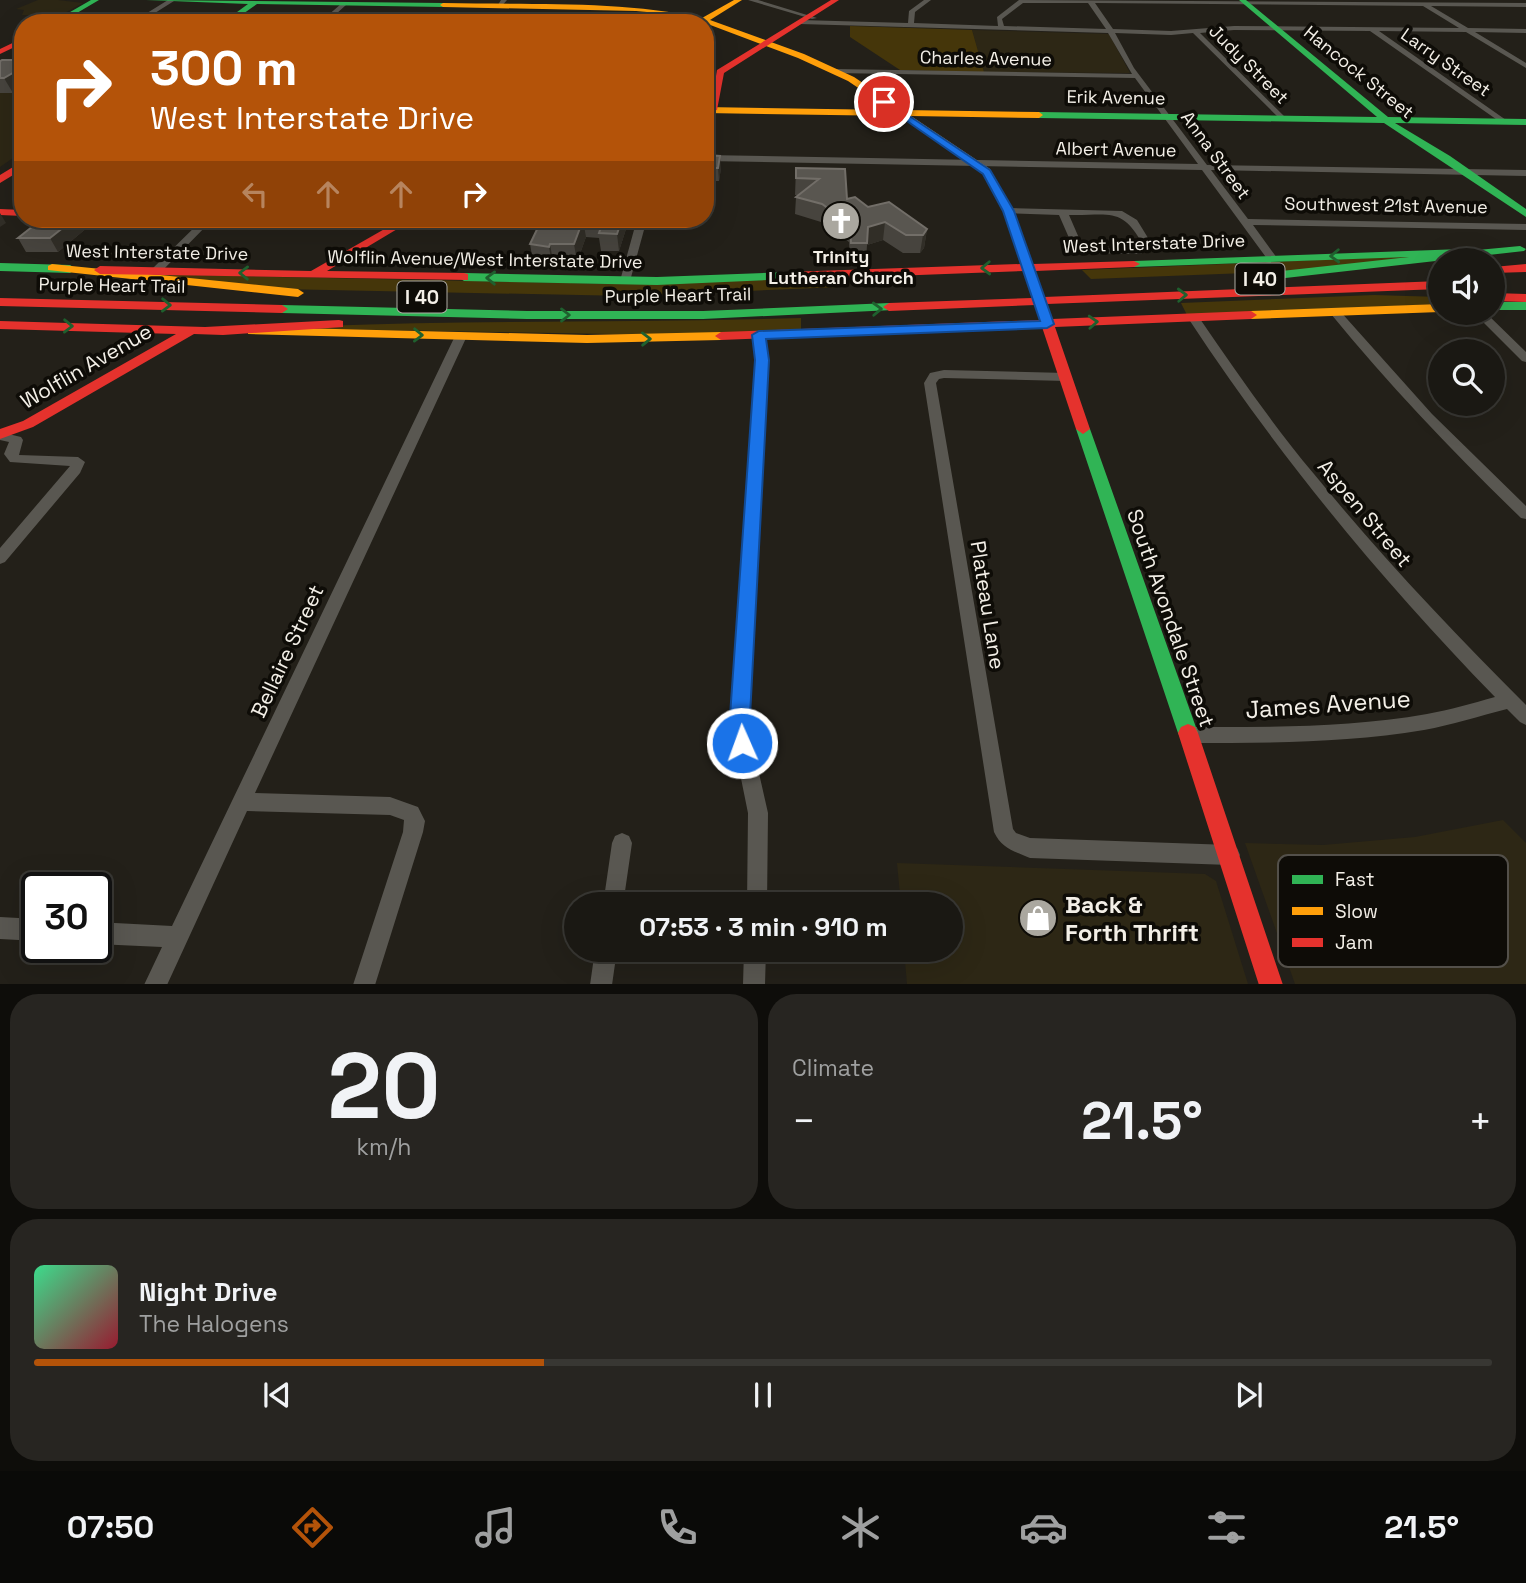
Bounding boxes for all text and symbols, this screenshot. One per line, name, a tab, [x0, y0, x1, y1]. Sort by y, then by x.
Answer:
street label: Judy Street	[1204, 19, 1294, 109]
street label: Hancock Street	[1299, 21, 1419, 123]
street label: Larry Street	[1397, 23, 1495, 101]
text: 300 m	[150, 37, 298, 99]
icon: right	[35, 42, 126, 133]
street label: Charles Avenue	[920, 45, 1052, 71]
pin	[854, 72, 914, 132]
icon: arrive	[865, 83, 903, 121]
street label: Erik Avenue	[1066, 85, 1166, 109]
text: West Interstate Drive	[150, 98, 474, 138]
street label: Anna Street	[1176, 106, 1256, 204]
street label: Albert Avenue	[1055, 136, 1177, 162]
icon: left	[236, 175, 274, 213]
icon: ahead	[309, 175, 347, 213]
icon: ahead	[382, 175, 420, 213]
icon: right	[455, 175, 493, 213]
street label: Southwest 21st Avenue	[1284, 192, 1488, 218]
church icon: Trinity Lutheran Church	[820, 200, 862, 242]
street label: West Interstate Drive	[1062, 228, 1246, 258]
street label: West Interstate Drive	[66, 239, 248, 265]
street label: Wolflin Avenue/West Interstate Drive	[327, 245, 643, 273]
place label: Trinity Lutheran Church	[768, 245, 914, 289]
one-way arrow	[1330, 248, 1341, 263]
map controls	[1428, 248, 1505, 416]
button: sound	[1428, 248, 1505, 325]
one-way arrow	[980, 261, 991, 276]
road number: I 40	[1236, 264, 1284, 294]
one-way arrow	[239, 265, 249, 281]
one-way arrow	[485, 271, 496, 286]
street label: Purple Heart Trail	[38, 272, 186, 298]
road number: I 40	[398, 282, 446, 312]
street label: Purple Heart Trail	[604, 282, 752, 308]
one-way arrow	[1176, 288, 1187, 303]
one-way arrow	[161, 298, 172, 313]
one-way arrow	[871, 302, 882, 317]
one-way arrow	[560, 307, 571, 323]
one-way arrow	[1088, 315, 1099, 330]
street label: Wolflin Avenue	[15, 317, 157, 415]
one-way arrow	[63, 319, 74, 334]
one-way arrow	[413, 328, 424, 343]
one-way arrow	[641, 331, 651, 347]
button: search	[1428, 339, 1505, 416]
street label: Aspen Street	[1312, 453, 1418, 573]
street label: South Avondale Street	[1121, 505, 1221, 731]
street label: Plateau Lane	[965, 539, 1011, 671]
street label: Bellaire Street	[244, 580, 330, 722]
street label: James Avenue	[1244, 683, 1412, 725]
position arrow	[705, 706, 779, 780]
legend	[1278, 855, 1508, 967]
text: Fast	[1335, 867, 1375, 892]
speed limit sign: 30	[21, 872, 112, 963]
place label: Back & Forth Thrift	[1065, 889, 1199, 948]
shop icon: Back & Forth Thrift	[1017, 897, 1059, 939]
text: Slow	[1335, 899, 1378, 924]
text: 07:53 · 3 min · 910 m	[639, 910, 888, 944]
text: Jam	[1335, 930, 1373, 955]
text: 20	[327, 1028, 441, 1145]
text: Climate	[792, 1053, 874, 1083]
text: 21.5°	[1081, 1088, 1203, 1154]
text: −	[792, 1097, 816, 1145]
text: +	[1468, 1097, 1492, 1145]
text: km/h	[357, 1132, 411, 1162]
text: Night Drive	[139, 1275, 277, 1309]
text: The Halogens	[139, 1309, 289, 1339]
icon: previous	[258, 1376, 296, 1414]
icon: pause	[744, 1376, 782, 1414]
icon: next	[1230, 1376, 1268, 1414]
icon: directions	[288, 1503, 337, 1552]
icon: music	[471, 1503, 520, 1552]
icon: phone	[653, 1503, 702, 1552]
icon: climate	[836, 1503, 885, 1552]
icon: car	[1019, 1503, 1068, 1552]
icon: filters	[1202, 1503, 1251, 1552]
text: 07:50	[67, 1507, 154, 1547]
text: 21.5°	[1384, 1507, 1459, 1547]

